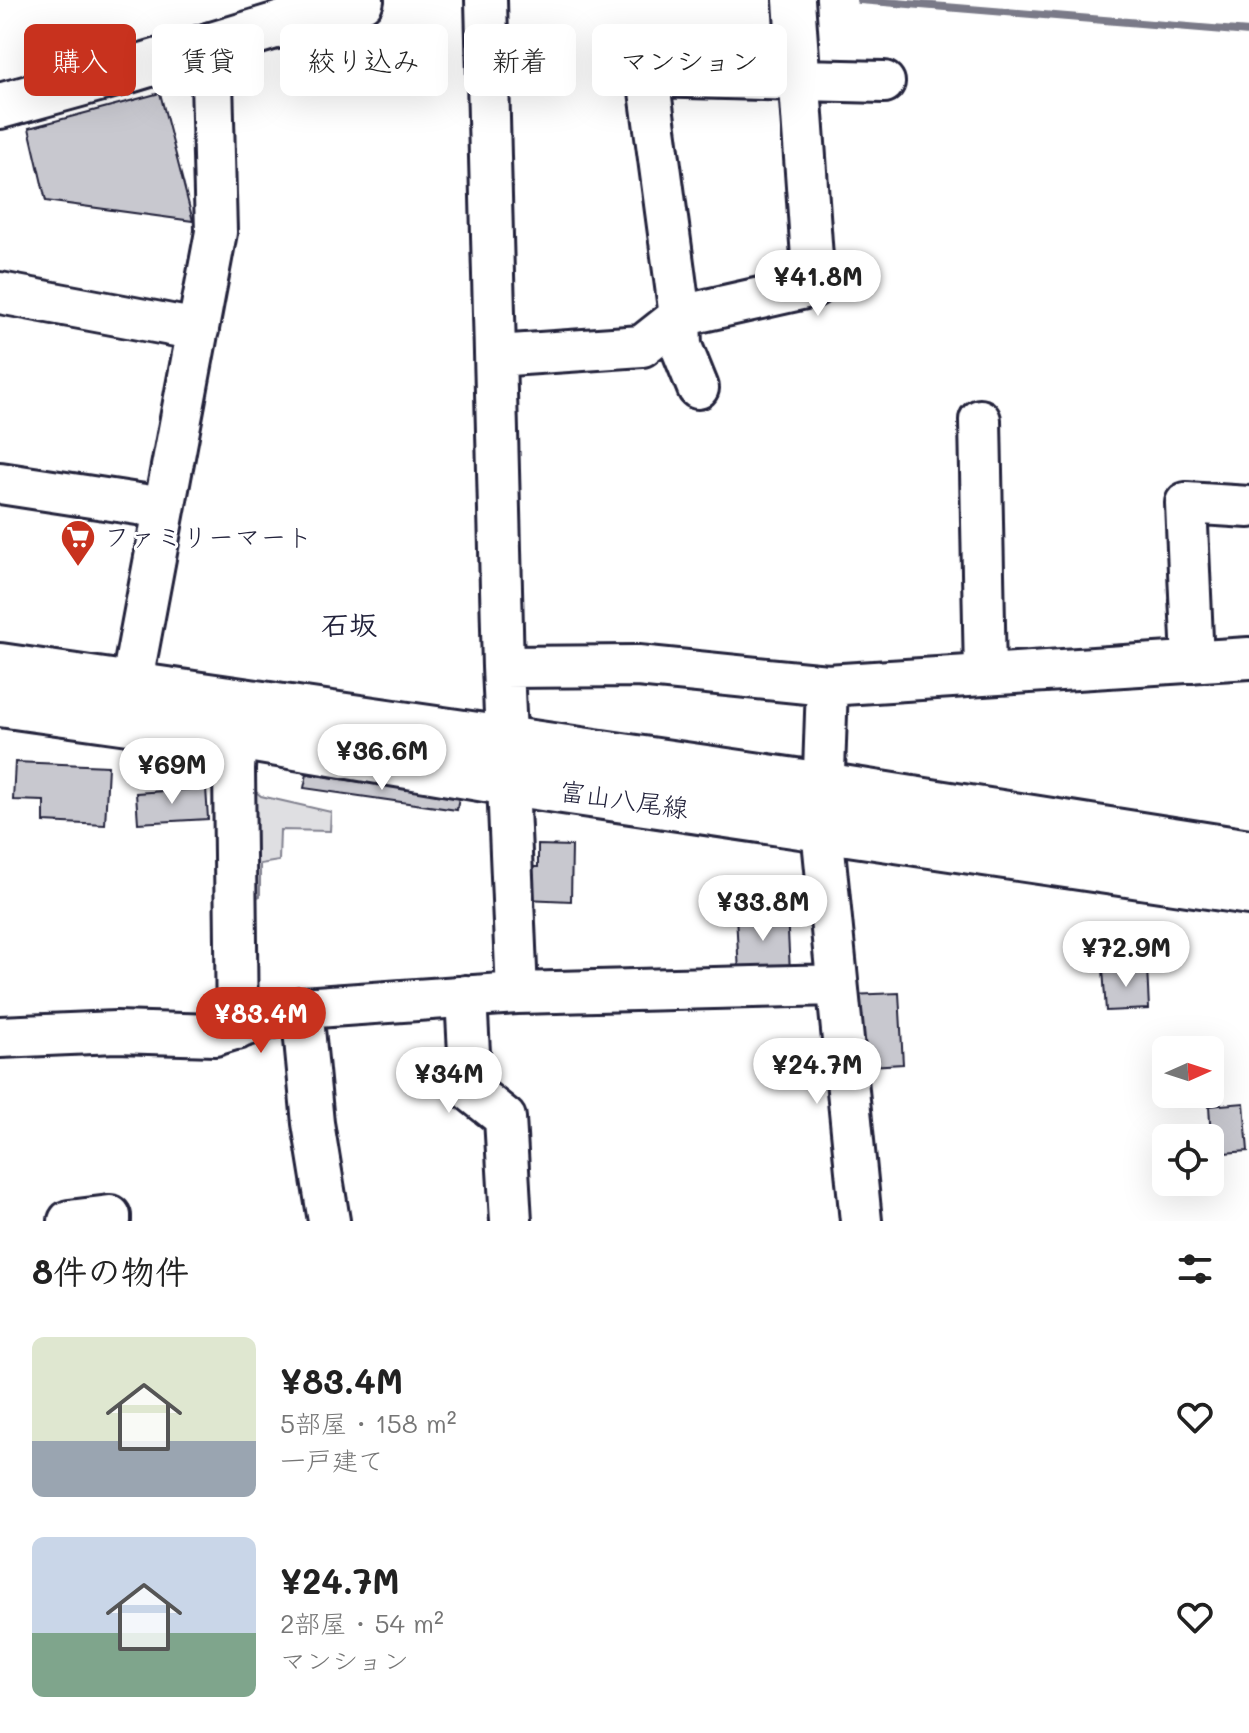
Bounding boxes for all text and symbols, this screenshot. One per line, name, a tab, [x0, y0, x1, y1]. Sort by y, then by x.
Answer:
chip: 購入	[24, 24, 136, 96]
chip: 賃貸	[152, 24, 264, 96]
chip: 絞り込み	[280, 24, 448, 96]
chip: 新着	[464, 24, 576, 96]
chip: マンション	[592, 24, 787, 96]
pin: ¥41.8M	[753, 250, 883, 318]
text: ¥41.8M	[773, 259, 863, 293]
supermarket icon: ファミリーマート	[59, 518, 97, 568]
place label: ファミリーマート	[104, 519, 313, 553]
district label: 石坂	[321, 606, 377, 642]
pin: ¥36.6M	[317, 724, 447, 792]
text: ¥36.6M	[335, 733, 429, 767]
pin: ¥69M	[125, 738, 219, 806]
text: ¥69M	[137, 747, 207, 781]
street label: 富山八尾線	[557, 773, 691, 825]
pin: ¥33.8M	[698, 875, 828, 943]
text: ¥33.8M	[716, 884, 810, 918]
pin: ¥72.9M	[1061, 921, 1191, 989]
text: ¥72.9M	[1081, 930, 1171, 964]
pin: ¥83.4M	[196, 987, 326, 1055]
text: ¥83.4M	[214, 996, 308, 1030]
north arrow	[1152, 1036, 1224, 1108]
map controls	[1152, 1036, 1224, 1196]
pin: ¥24.7M	[752, 1038, 882, 1106]
pin: ¥34M	[402, 1047, 496, 1115]
text: ¥24.7M	[771, 1047, 863, 1081]
text: ¥34M	[414, 1056, 484, 1090]
button: locate	[1152, 1124, 1224, 1196]
icon: filters	[1173, 1247, 1217, 1291]
text: 8件の物件	[32, 1248, 189, 1293]
text: ¥83.4M	[280, 1358, 403, 1403]
icon: home	[96, 1369, 192, 1465]
icon: heart	[1173, 1395, 1217, 1439]
text: 5部屋 · 158 m²	[280, 1406, 457, 1440]
text: 一戸建て	[280, 1443, 384, 1477]
text: ¥24.7M	[280, 1558, 400, 1603]
icon: home	[96, 1569, 192, 1665]
icon: heart	[1173, 1595, 1217, 1639]
text: 2部屋 · 54 m²	[280, 1606, 444, 1640]
text: マンション	[280, 1643, 409, 1677]

